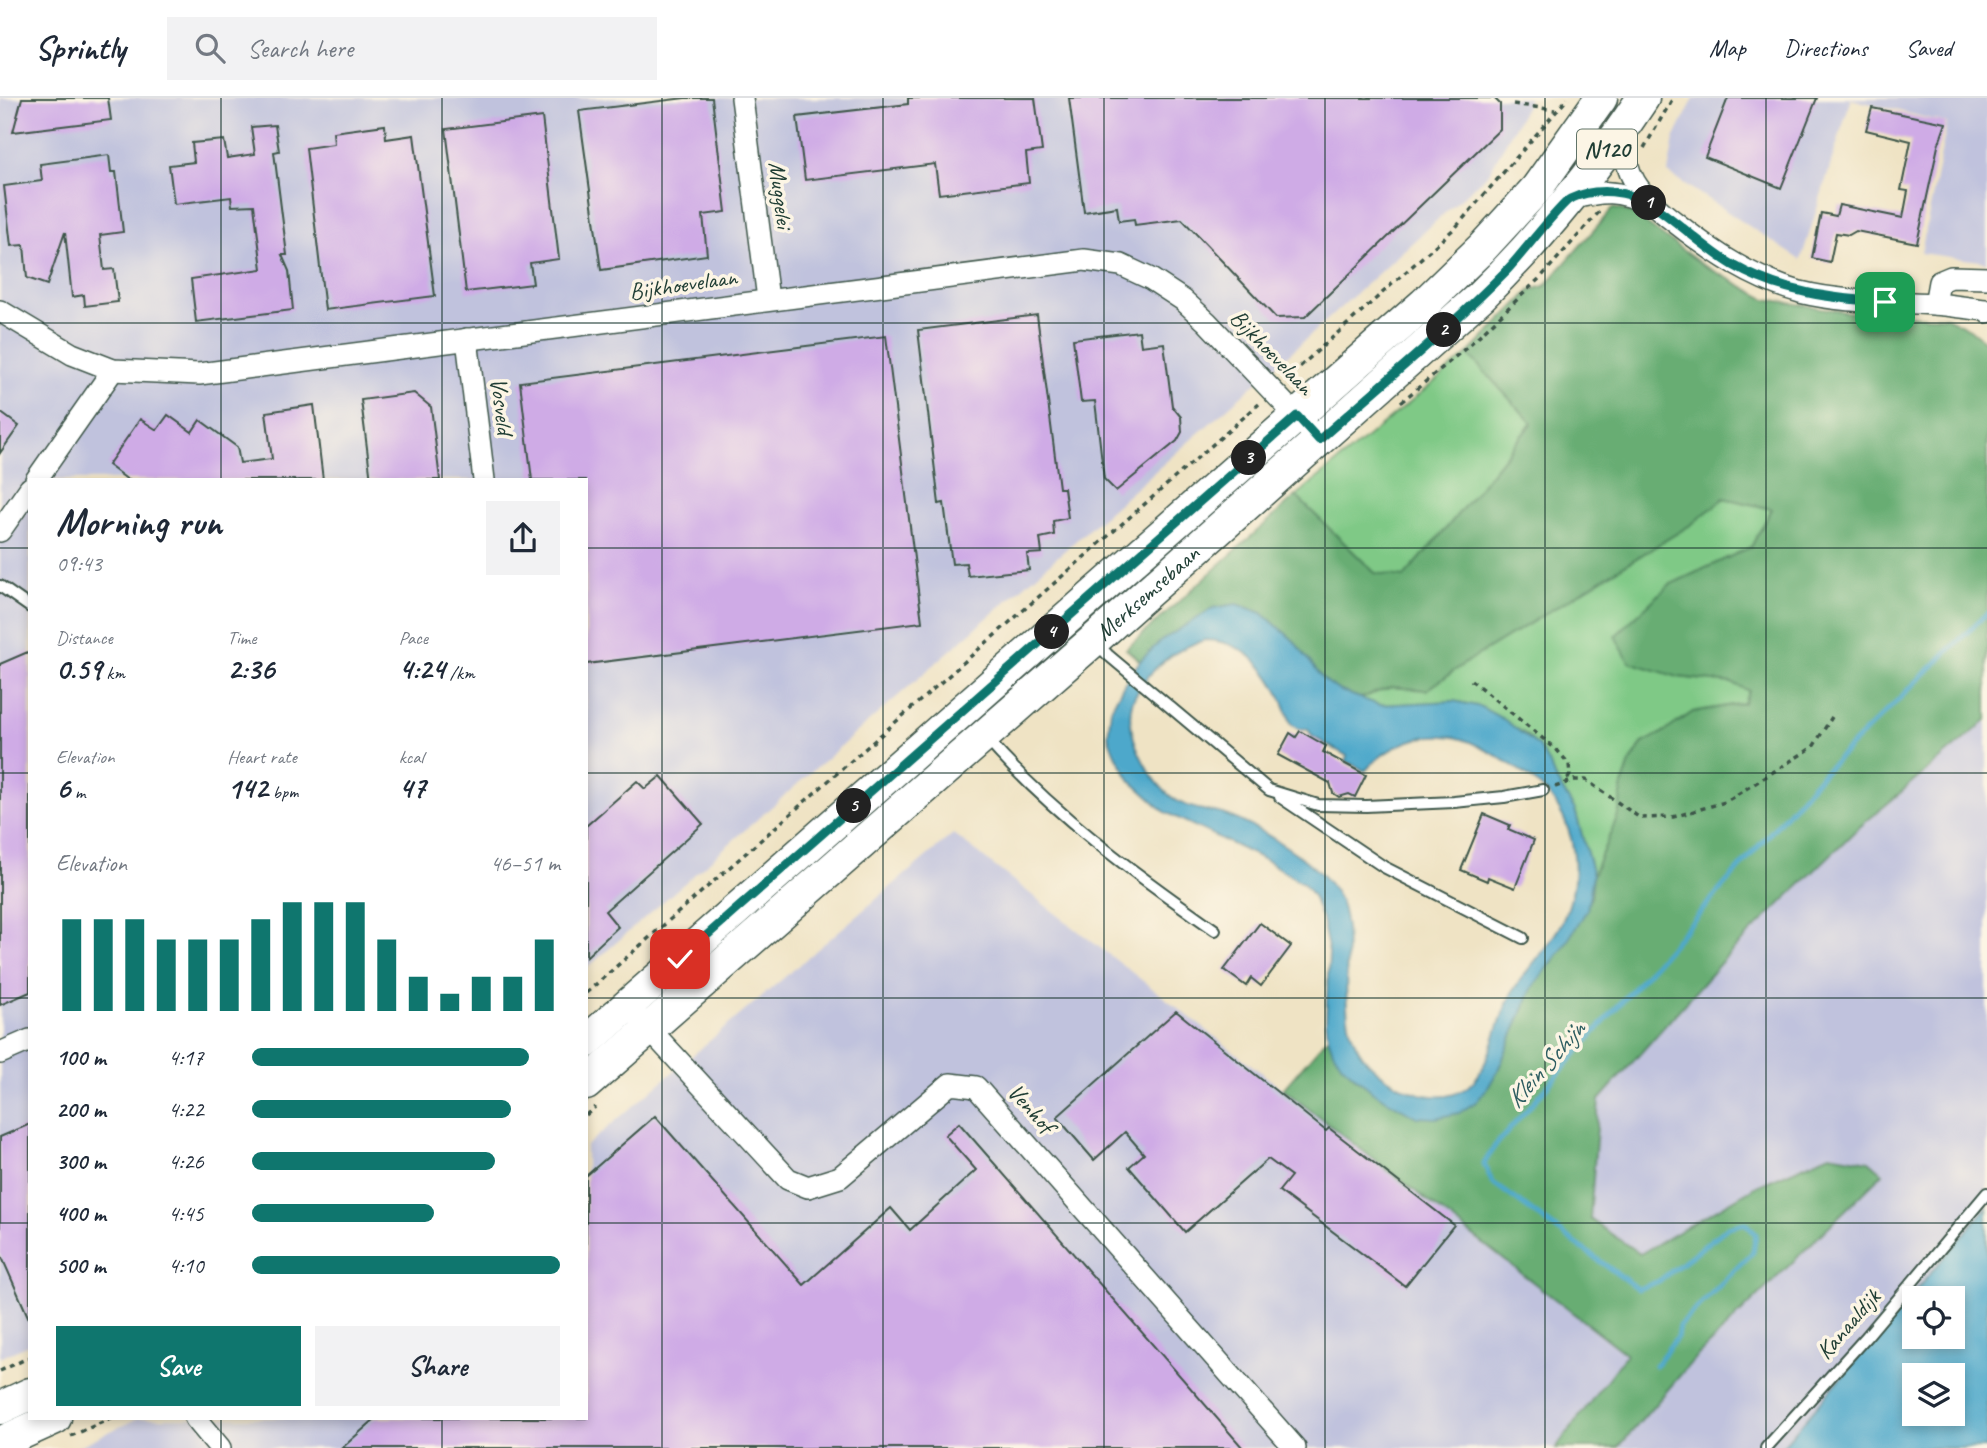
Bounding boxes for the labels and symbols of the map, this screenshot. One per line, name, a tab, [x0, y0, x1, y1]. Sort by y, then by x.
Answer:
road number: N120	[1577, 130, 1637, 168]
street label: Muggelei	[762, 160, 800, 233]
pin: 1	[1632, 186, 1666, 220]
street label: Bijkhoevelaan	[627, 261, 740, 306]
pin	[1855, 272, 1915, 332]
street label: Bijkhoevelaan	[1224, 303, 1321, 402]
pin: 2	[1426, 313, 1462, 348]
street label: Vosveld	[484, 376, 521, 440]
pin: 3	[1232, 440, 1266, 476]
street label: Merksemsebaan	[1089, 538, 1206, 647]
pin: 4	[1034, 614, 1070, 650]
pin: 5	[836, 788, 872, 824]
pin	[650, 929, 710, 989]
water label: Klein Schijn	[1498, 1012, 1594, 1115]
street label: Venhof	[1001, 1077, 1065, 1143]
street label: Kanaaldijk	[1809, 1281, 1888, 1365]

